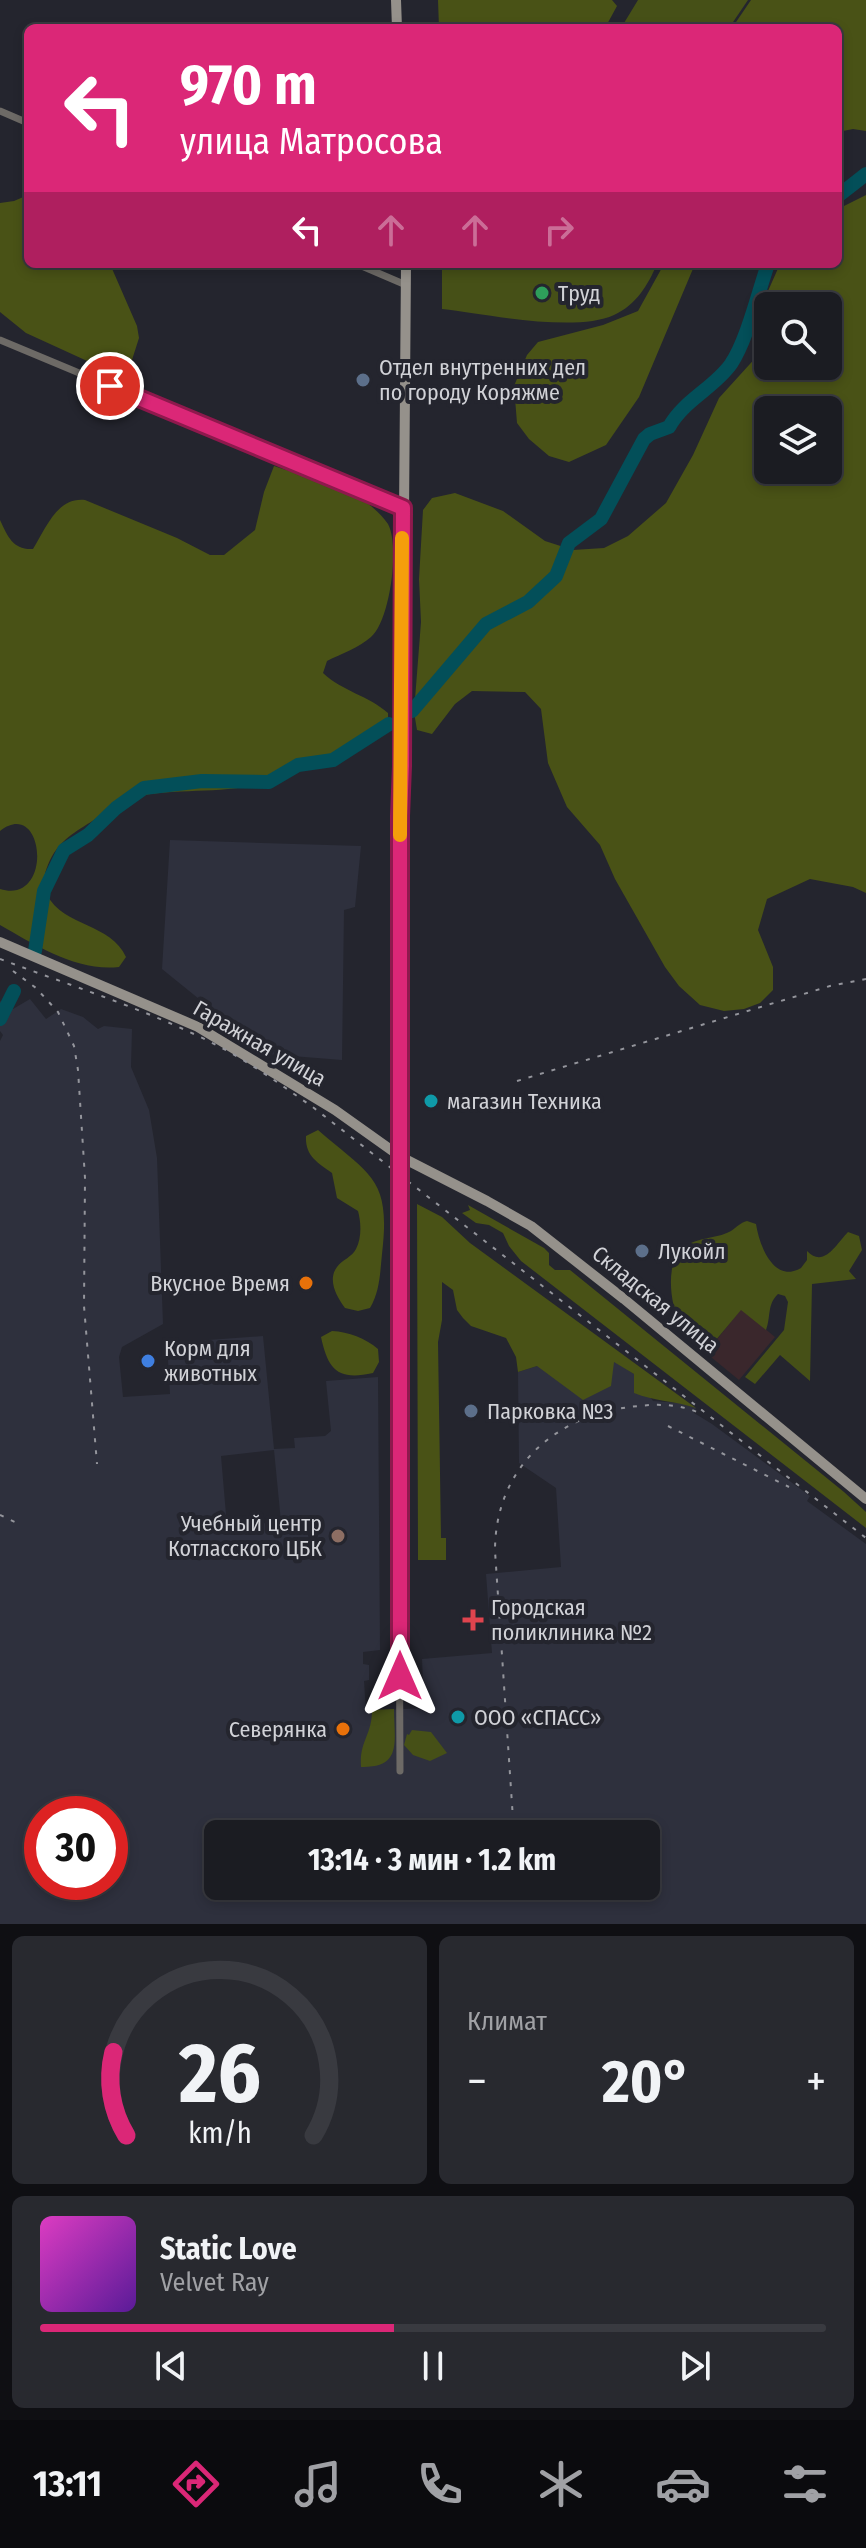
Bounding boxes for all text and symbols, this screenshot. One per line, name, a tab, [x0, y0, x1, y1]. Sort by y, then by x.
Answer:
text: 970 m	[180, 52, 317, 119]
icon: left	[48, 56, 152, 160]
text: улица Матросова	[180, 120, 443, 164]
icon: left	[285, 208, 329, 252]
icon: ahead	[369, 208, 413, 252]
icon: ahead	[453, 208, 497, 252]
icon: right	[537, 208, 581, 252]
place label: Труд	[558, 280, 600, 307]
marker: Труд	[533, 284, 551, 302]
map controls	[754, 292, 842, 484]
button: search	[754, 292, 842, 380]
pin	[76, 352, 144, 420]
place label: Отдел внутренних дел по городу Коряжме	[379, 354, 586, 406]
icon: arrive	[88, 364, 132, 408]
marker: Отдел внутренних дел по городу Коряжме	[354, 371, 372, 389]
button: layers	[754, 396, 842, 484]
street label: Гаражная улица	[189, 995, 331, 1092]
place label: магазин Техника	[447, 1088, 602, 1115]
marker: магазин Техника	[422, 1092, 440, 1110]
place label: Лукойл	[658, 1238, 726, 1265]
street label: Складская улица	[587, 1240, 725, 1359]
marker: Лукойл	[633, 1242, 651, 1260]
place label: Вкусное Время	[150, 1270, 290, 1297]
marker: Вкусное Время	[297, 1274, 315, 1292]
place label: Корм для животных	[164, 1335, 257, 1387]
marker: Корм для животных	[139, 1352, 157, 1370]
place label: Парковка №3	[487, 1398, 614, 1425]
marker: Парковка №3	[462, 1402, 480, 1420]
place label: Учебный центр Котласского ЦБК	[168, 1510, 322, 1562]
marker: Учебный центр Котласского ЦБК	[329, 1527, 347, 1545]
place label: Городская поликлиника №2	[491, 1594, 652, 1646]
marker: Городская поликлиника №2	[462, 1609, 484, 1631]
position arrow	[358, 1634, 442, 1718]
place label: ООО «СПАСС»	[474, 1704, 602, 1731]
marker: ООО «СПАСС»	[449, 1708, 467, 1726]
place label: Северянка	[229, 1716, 327, 1743]
marker: Северянка	[334, 1720, 352, 1738]
speed limit sign: 30	[24, 1796, 128, 1900]
text: 13:14 · 3 мин · 1.2 km	[308, 1842, 556, 1878]
text: Климат	[467, 2006, 547, 2037]
text: 26	[177, 2024, 261, 2124]
text: 20°	[602, 2046, 691, 2118]
text: −	[467, 2055, 487, 2108]
text: +	[806, 2055, 826, 2108]
text: km/h	[188, 2116, 251, 2151]
text: Static Love	[160, 2231, 297, 2267]
text: Velvet Ray	[160, 2267, 269, 2298]
icon: previous	[149, 2344, 193, 2388]
icon: pause	[411, 2344, 455, 2388]
icon: next	[673, 2344, 717, 2388]
icon: directions	[168, 2456, 224, 2512]
icon: music	[290, 2456, 346, 2512]
icon: phone	[412, 2456, 468, 2512]
icon: climate	[533, 2456, 589, 2512]
icon: car	[655, 2456, 711, 2512]
icon: filters	[777, 2456, 833, 2512]
text: 13:11	[33, 2462, 102, 2506]

